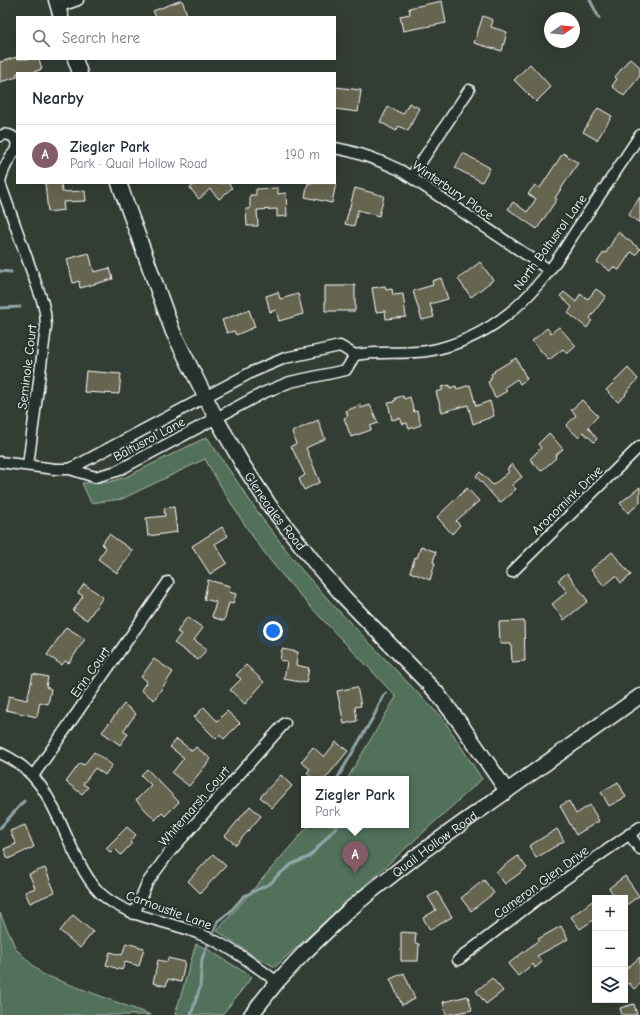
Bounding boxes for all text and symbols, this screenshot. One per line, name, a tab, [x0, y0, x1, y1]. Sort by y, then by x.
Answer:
north arrow	[544, 12, 580, 48]
search box	[16, 16, 336, 60]
icon: search	[30, 27, 52, 49]
text: Search here	[62, 29, 140, 47]
text: Nearby	[32, 89, 83, 108]
text: Ziegler Park	[70, 138, 149, 156]
text: A	[41, 147, 49, 162]
text: 190 m	[285, 147, 320, 162]
text: Park · Quail Hollow Road	[70, 156, 208, 171]
street label: Winterbury Place	[409, 157, 497, 223]
street label: North Baltusrol Lane	[510, 191, 590, 293]
street label: Seminole Court	[14, 322, 40, 410]
street label: Baltusrol Lane	[111, 414, 188, 464]
street label: Aronomink Drive	[528, 462, 606, 538]
street label: Gleneagles Road	[242, 469, 309, 553]
your location	[263, 621, 283, 641]
street label: Erin Court	[67, 643, 113, 700]
street label: Whitemarsh Court	[155, 762, 234, 849]
popup	[301, 776, 409, 828]
text: Ziegler Park	[315, 786, 395, 804]
text: Park	[315, 804, 340, 819]
street label: Quail Hollow Road	[389, 807, 480, 880]
pin: A	[342, 841, 368, 874]
street label: Cameron Glen Drive	[491, 842, 592, 921]
street label: Carnoustie Lane	[124, 888, 214, 933]
map controls	[592, 895, 628, 1003]
button: +	[592, 895, 628, 931]
button: −	[592, 931, 628, 967]
button: layers	[592, 967, 628, 1003]

